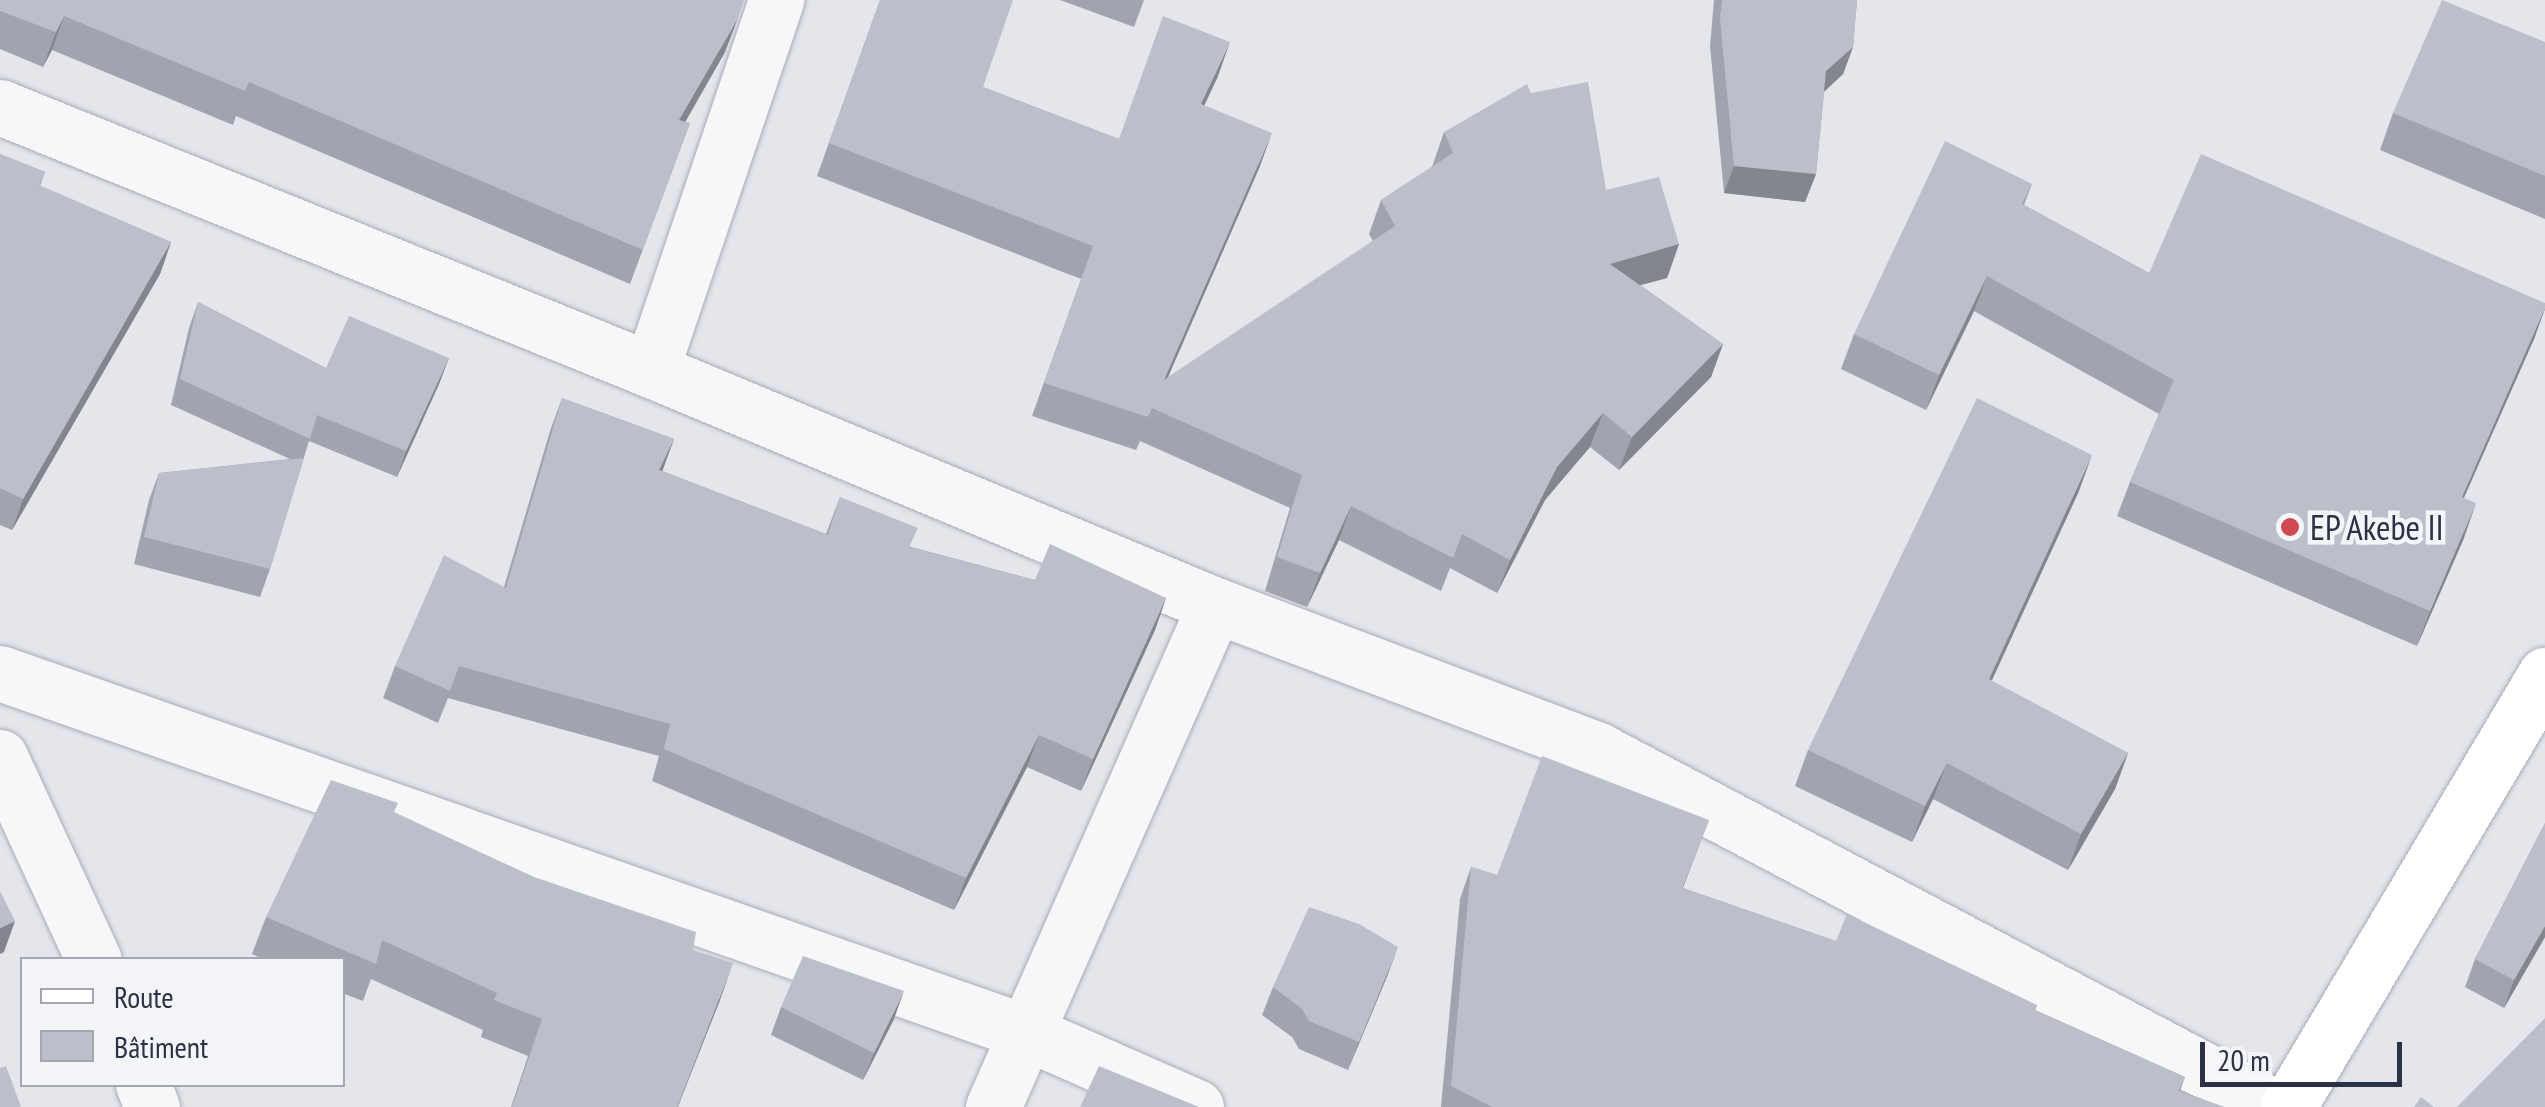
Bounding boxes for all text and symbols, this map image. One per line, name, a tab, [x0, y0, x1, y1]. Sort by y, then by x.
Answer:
place label: EP Akebe II	[2310, 506, 2446, 548]
marker: EP Akebe II	[2279, 516, 2301, 538]
legend	[20, 957, 345, 1087]
text: Route	[114, 977, 174, 1016]
scale bar	[2205, 1022, 2408, 1084]
text: Bâtiment	[114, 1027, 208, 1066]
text: 20 m	[2217, 1040, 2270, 1079]

